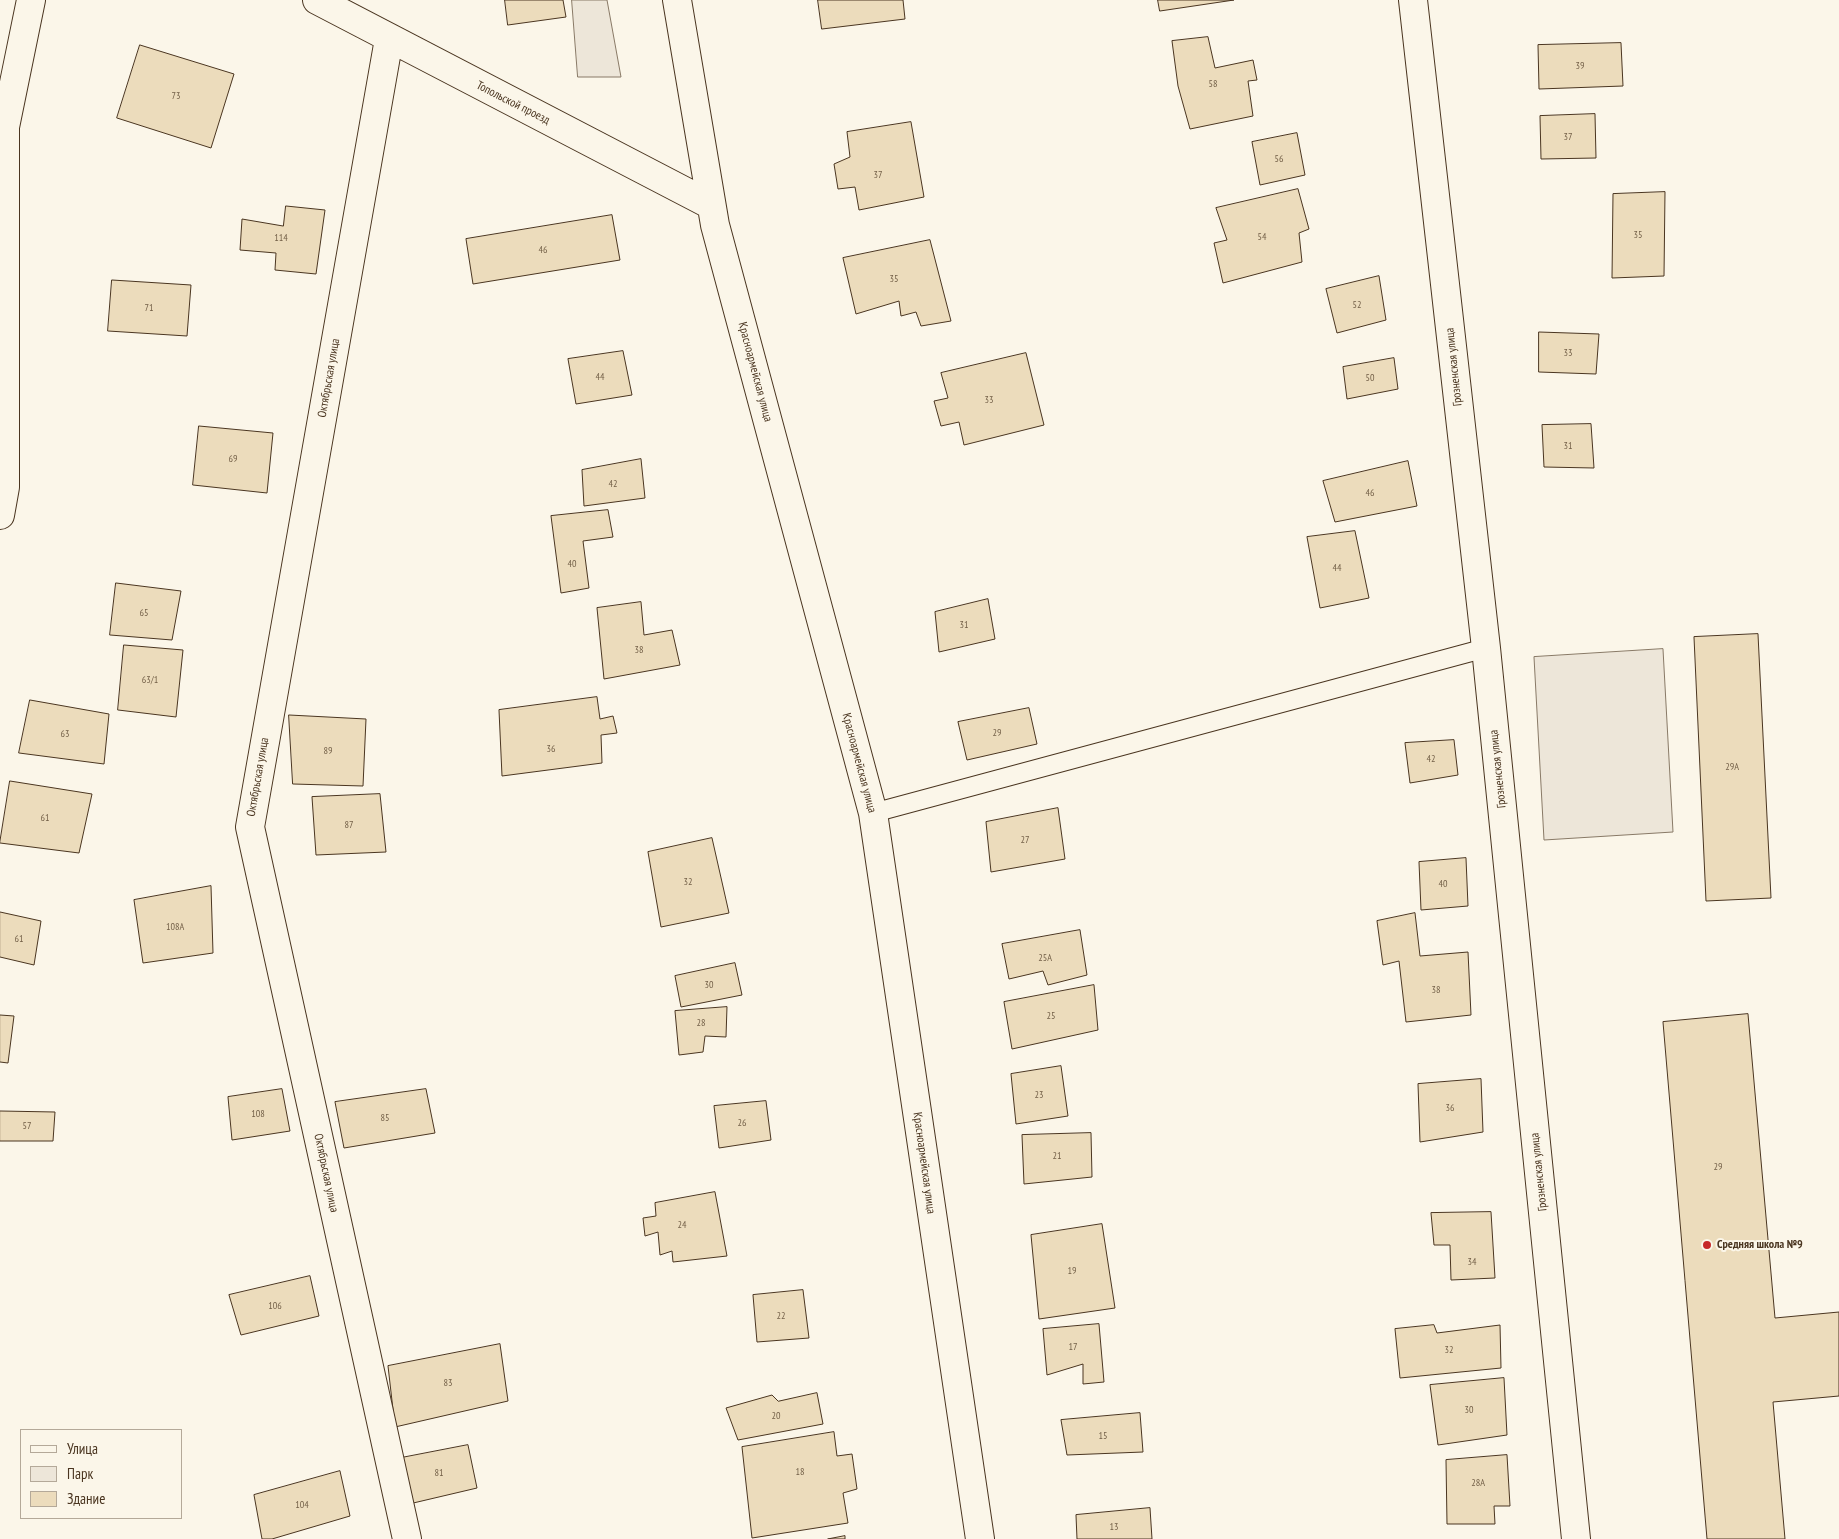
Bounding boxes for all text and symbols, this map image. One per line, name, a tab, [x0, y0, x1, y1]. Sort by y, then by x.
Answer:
house number: 39	[1576, 60, 1584, 72]
street label: Топольской проезд	[474, 78, 552, 128]
house number: 58	[1209, 78, 1217, 90]
house number: 73	[172, 90, 180, 102]
house number: 37	[1564, 131, 1572, 143]
house number: 56	[1275, 153, 1283, 165]
house number: 37	[874, 169, 882, 181]
house number: 35	[1634, 229, 1642, 241]
house number: 54	[1258, 231, 1266, 243]
house number: 114	[274, 232, 288, 244]
house number: 46	[539, 244, 547, 256]
house number: 35	[890, 273, 898, 285]
house number: 52	[1353, 299, 1361, 311]
house number: 71	[145, 302, 153, 314]
street label: Красноармейская улица	[735, 321, 775, 423]
street label: Грозненская улица	[1443, 327, 1465, 407]
street label: Октябрьская улица	[315, 337, 343, 419]
house number: 33	[1564, 347, 1572, 359]
house number: 44	[596, 371, 604, 383]
house number: 50	[1366, 372, 1374, 384]
house number: 33	[985, 394, 993, 406]
house number: 31	[1564, 440, 1572, 452]
house number: 69	[229, 453, 237, 465]
house number: 42	[609, 478, 617, 490]
house number: 46	[1366, 487, 1374, 499]
house number: 40	[568, 558, 576, 570]
house number: 44	[1333, 562, 1341, 574]
house number: 65	[140, 607, 148, 619]
house number: 31	[960, 619, 968, 631]
house number: 38	[635, 644, 643, 656]
house number: 63/1	[142, 674, 158, 686]
street label: Красноармейская улица	[839, 712, 879, 814]
house number: 29	[993, 727, 1001, 739]
house number: 63	[61, 728, 69, 740]
street label: Грозненская улица	[1487, 729, 1509, 809]
street label: Октябрьская улица	[244, 736, 272, 818]
house number: 36	[547, 743, 555, 755]
house number: 89	[324, 745, 332, 757]
house number: 42	[1427, 753, 1435, 765]
house number: 29А	[1725, 761, 1739, 773]
house number: 61	[41, 812, 49, 824]
house number: 87	[345, 819, 353, 831]
house number: 27	[1021, 834, 1029, 846]
house number: 32	[684, 876, 692, 888]
house number: 40	[1439, 878, 1447, 890]
house number: 108А	[166, 921, 184, 933]
house number: 61	[15, 933, 23, 945]
house number: 25А	[1038, 952, 1052, 964]
house number: 30	[705, 979, 713, 991]
house number: 38	[1432, 984, 1440, 996]
house number: 25	[1047, 1010, 1055, 1022]
house number: 28	[697, 1017, 705, 1029]
house number: 23	[1035, 1089, 1043, 1101]
house number: 36	[1446, 1102, 1454, 1114]
house number: 108	[251, 1108, 265, 1120]
street label: Красноармейская улица	[910, 1111, 938, 1215]
house number: 85	[381, 1112, 389, 1124]
house number: 26	[738, 1117, 746, 1129]
house number: 57	[23, 1120, 31, 1132]
street label: Октябрьская улица	[311, 1132, 341, 1214]
street label: Грозненская улица	[1528, 1132, 1550, 1212]
house number: 21	[1053, 1150, 1061, 1162]
house number: 29	[1714, 1161, 1722, 1173]
house number: 24	[678, 1219, 686, 1231]
place label: Средняя школа №9	[1717, 1238, 1803, 1252]
marker: Средняя школа №9	[1701, 1239, 1713, 1251]
house number: 34	[1468, 1256, 1476, 1268]
house number: 19	[1068, 1265, 1076, 1277]
house number: 106	[268, 1300, 282, 1312]
house number: 22	[777, 1310, 785, 1322]
house number: 17	[1069, 1341, 1077, 1353]
house number: 32	[1445, 1344, 1453, 1356]
house number: 83	[444, 1377, 452, 1389]
house number: 30	[1465, 1404, 1473, 1416]
house number: 20	[772, 1410, 780, 1422]
legend	[20, 1429, 182, 1519]
house number: 15	[1099, 1430, 1107, 1442]
text: Улица	[67, 1439, 98, 1458]
text: Парк	[67, 1464, 93, 1483]
house number: 18	[796, 1466, 804, 1478]
house number: 81	[435, 1467, 443, 1479]
house number: 28А	[1471, 1477, 1485, 1489]
text: Здание	[67, 1489, 105, 1508]
house number: 104	[295, 1499, 309, 1511]
house number: 13	[1110, 1521, 1118, 1533]

